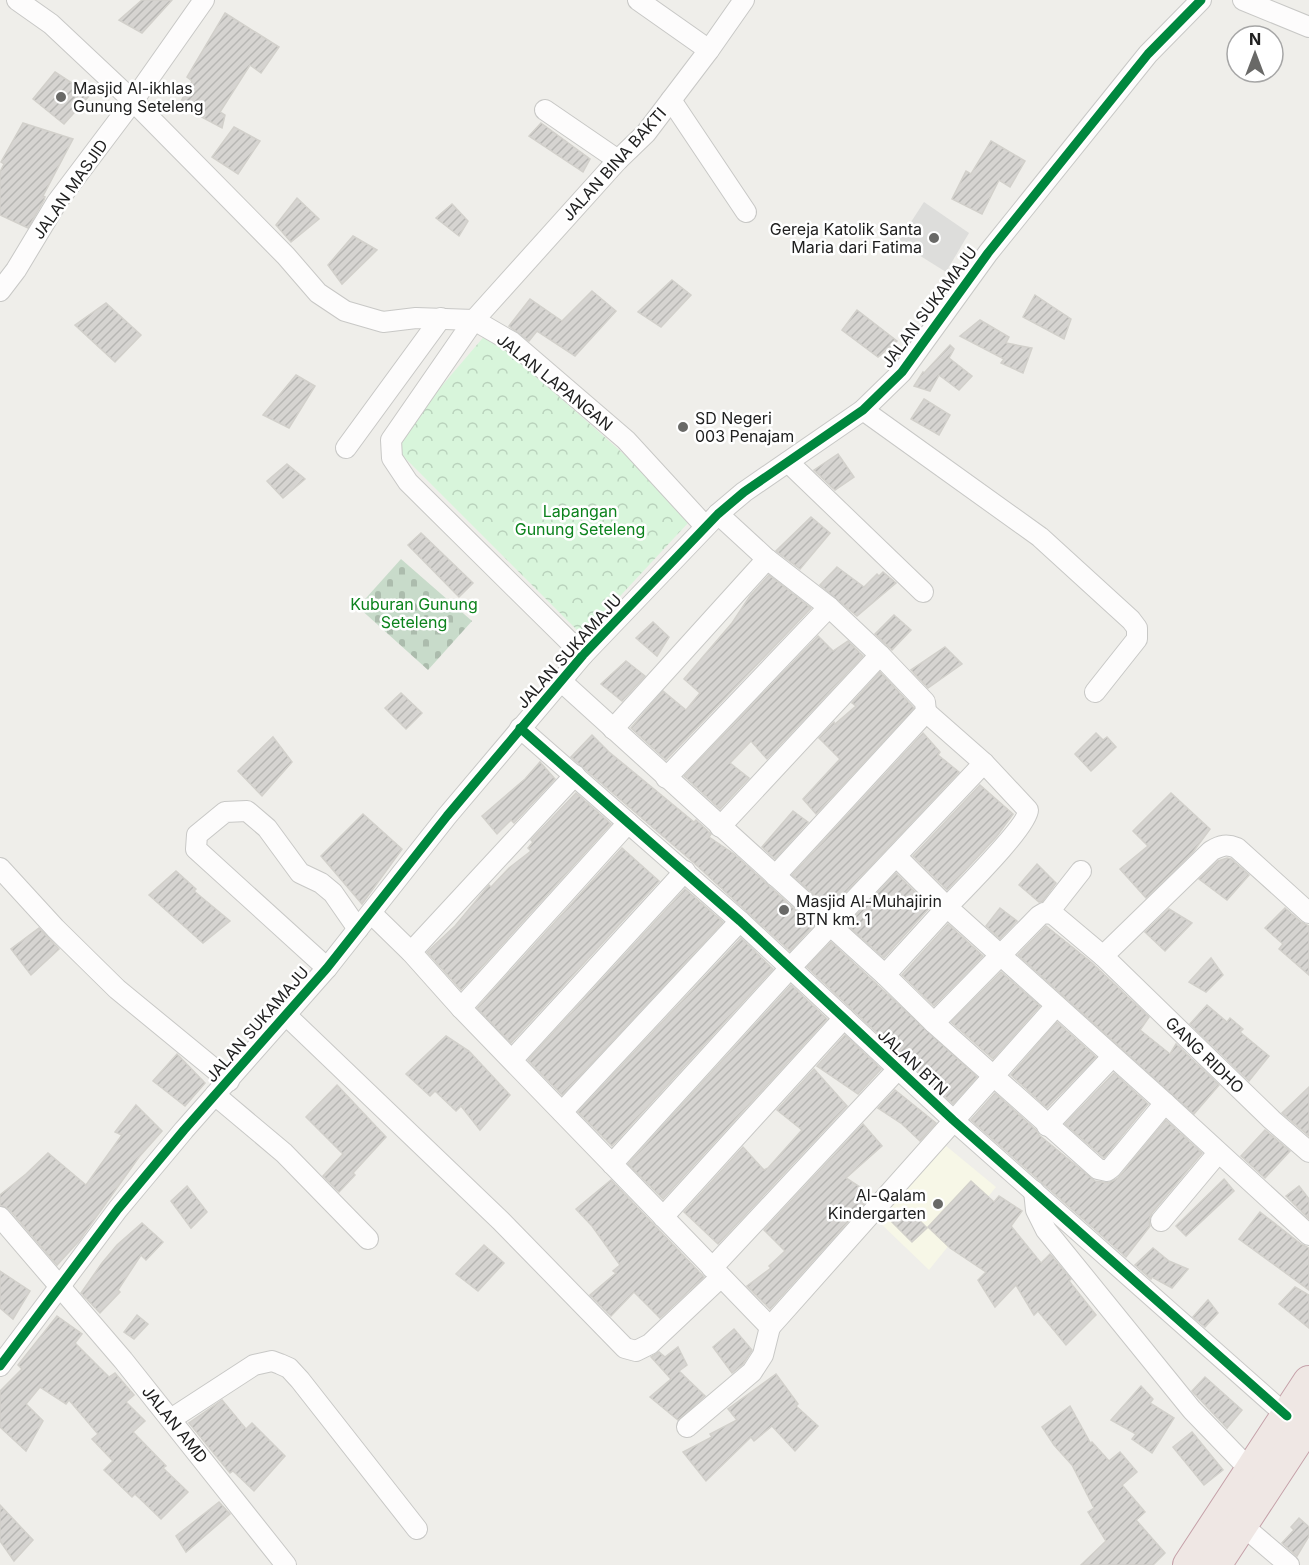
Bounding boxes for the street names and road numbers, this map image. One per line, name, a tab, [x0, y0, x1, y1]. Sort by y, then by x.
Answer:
street label: JALAN BINA BAKTI	[558, 103, 670, 225]
street label: JALAN MASJID	[28, 135, 112, 243]
street label: JALAN SUKAMAJU	[877, 242, 981, 372]
street label: JALAN LAPANGAN	[493, 329, 617, 435]
street label: JALAN SUKAMAJU	[512, 590, 626, 712]
street label: JALAN SUKAMAJU	[201, 962, 313, 1086]
street label: GANG RIDHO	[1162, 1013, 1248, 1097]
street label: JALAN BTN	[874, 1025, 952, 1099]
street label: JALAN AMD	[138, 1381, 212, 1467]

